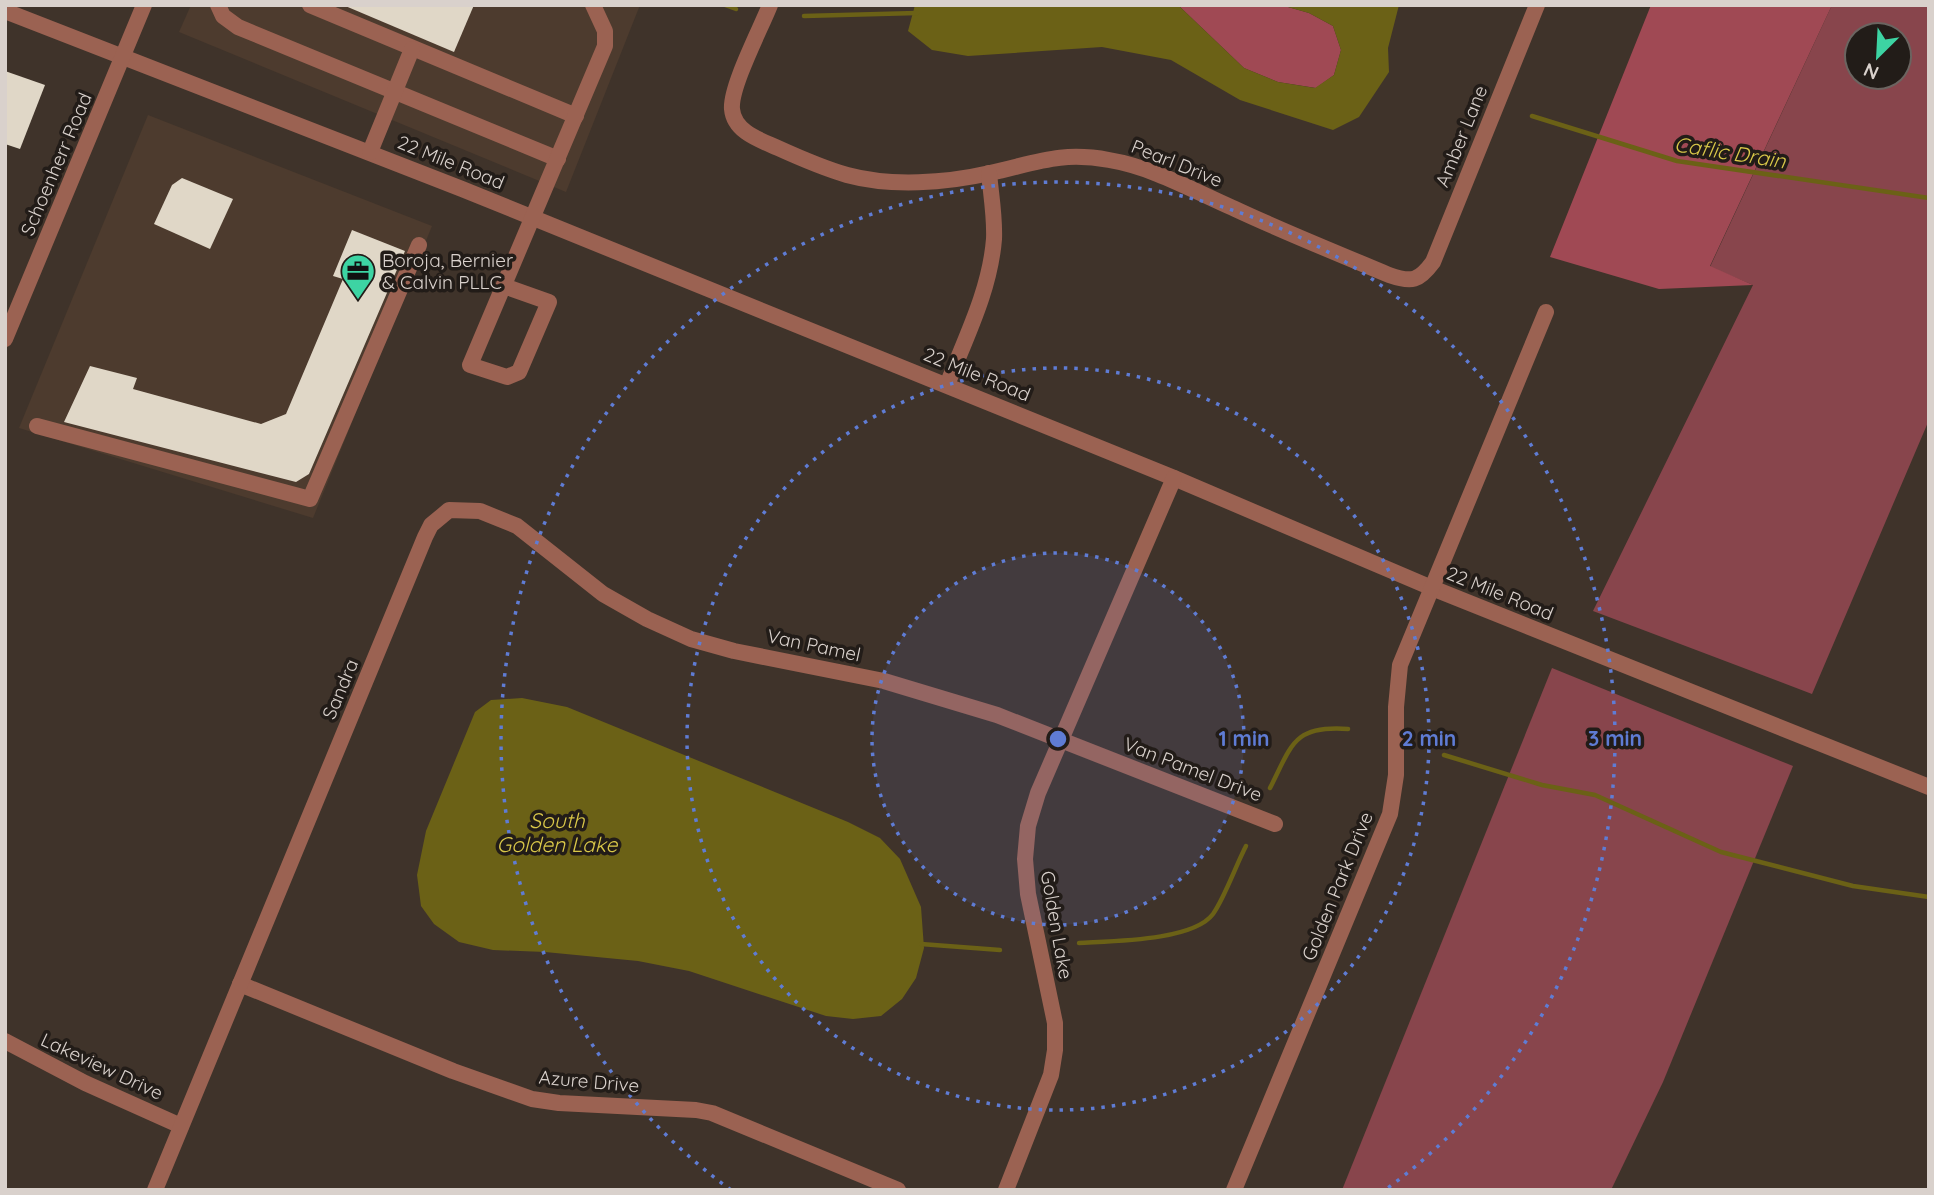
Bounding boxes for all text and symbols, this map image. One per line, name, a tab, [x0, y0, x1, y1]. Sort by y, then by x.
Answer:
north arrow	[1843, 21, 1913, 91]
text: N	[1860, 58, 1882, 85]
street label: Amber Lane	[1430, 82, 1492, 190]
street label: Schoenherr Road	[15, 89, 97, 239]
street label: 22 Mile Road	[394, 130, 508, 194]
water label: Caflic Drain	[1673, 130, 1788, 174]
street label: Pearl Drive	[1128, 134, 1226, 192]
place label: Boroja, Bernier & Calvin PLLC	[382, 248, 514, 294]
office icon: Boroja, Bernier & Calvin PLLC	[339, 252, 377, 301]
street label: 22 Mile Road	[920, 342, 1034, 406]
street label: 22 Mile Road	[1443, 561, 1557, 625]
street label: Van Pamel	[765, 623, 863, 667]
street label: Sandra	[317, 655, 363, 723]
text: 1 min	[1219, 725, 1269, 751]
text: 2 min	[1402, 725, 1456, 751]
text: 3 min	[1588, 725, 1642, 751]
centre of rings	[1046, 727, 1070, 751]
street label: Van Pamel Drive	[1120, 732, 1266, 806]
water label: South Golden Lake	[497, 807, 619, 857]
street label: Golden Park Drive	[1296, 808, 1378, 964]
street label: Golden Lake	[1036, 869, 1078, 981]
street label: Lakeview Drive	[37, 1027, 167, 1105]
street label: Azure Drive	[538, 1065, 640, 1097]

